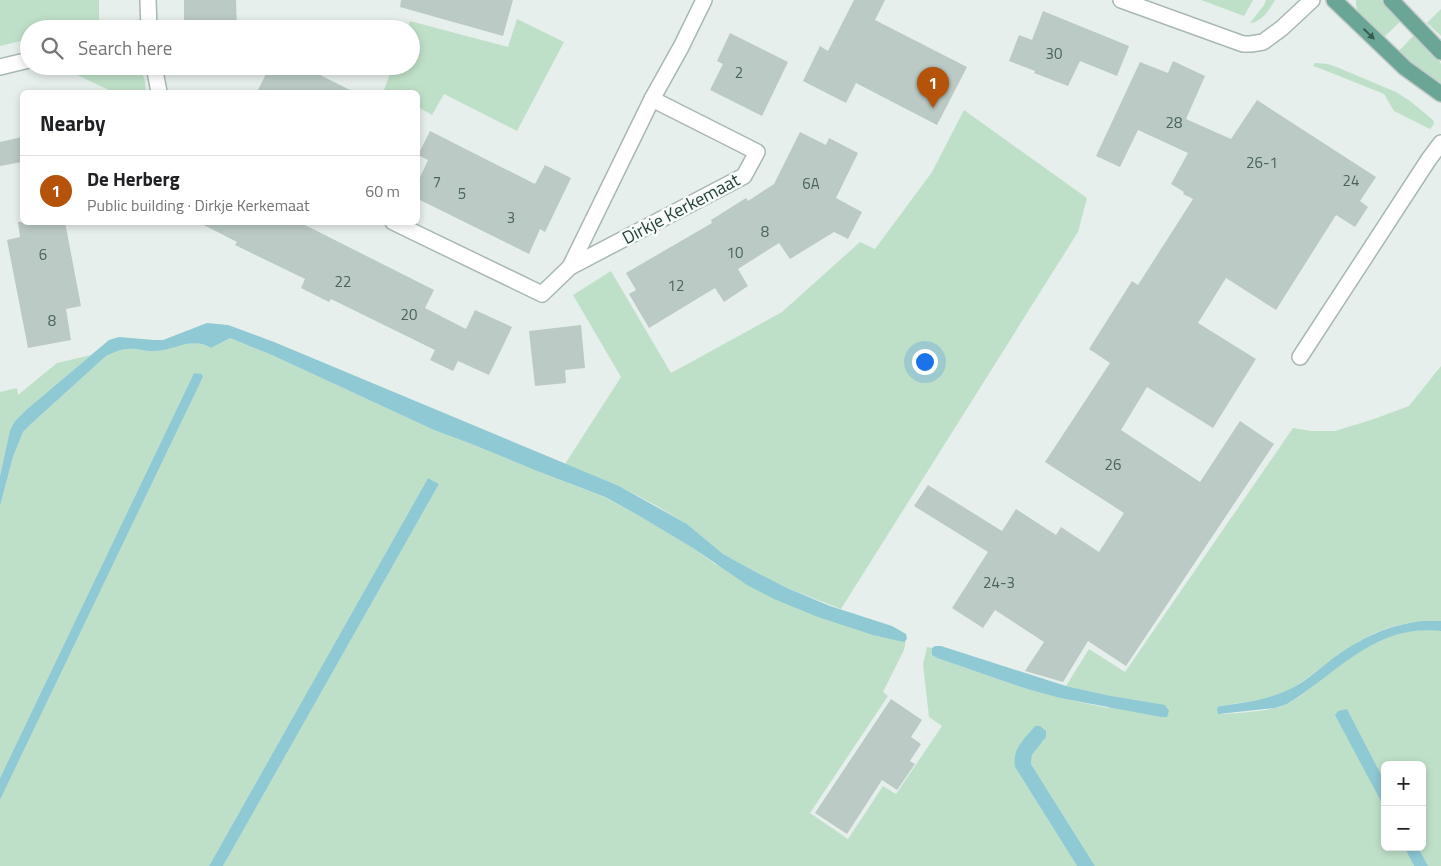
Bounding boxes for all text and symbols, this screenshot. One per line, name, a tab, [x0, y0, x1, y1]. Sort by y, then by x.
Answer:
search box	[20, 20, 420, 75]
one-way arrow	[1363, 28, 1375, 40]
text: Search here	[78, 33, 172, 62]
icon: search	[38, 34, 66, 62]
house number: 30	[1046, 42, 1062, 65]
house number: 2	[735, 61, 743, 84]
pin: 1	[917, 67, 949, 108]
text: Nearby	[40, 107, 105, 139]
house number: 28	[1166, 111, 1182, 134]
house number: 26-1	[1246, 151, 1278, 174]
text: De Herberg	[87, 164, 180, 193]
street label: Dirkje Kerkemaat	[617, 166, 745, 251]
house number: 24	[1343, 169, 1359, 192]
house number: 7	[433, 170, 441, 193]
house number: 6A	[802, 172, 820, 195]
text: 1	[52, 179, 60, 203]
text: 60 m	[365, 179, 400, 203]
house number: 5	[458, 182, 466, 205]
text: Public building · Dirkje Kerkemaat	[87, 193, 310, 217]
house number: 3	[507, 206, 515, 229]
house number: 8	[761, 220, 769, 243]
house number: 10	[727, 241, 743, 264]
house number: 6	[39, 243, 47, 266]
house number: 22	[335, 270, 351, 293]
house number: 12	[668, 274, 684, 297]
house number: 20	[401, 303, 417, 326]
house number: 8	[48, 309, 56, 332]
your location	[912, 349, 938, 375]
house number: 26	[1105, 453, 1121, 476]
house number: 24-3	[983, 571, 1015, 594]
map controls	[1381, 761, 1426, 851]
button: +	[1381, 761, 1426, 806]
button: −	[1381, 806, 1426, 851]

